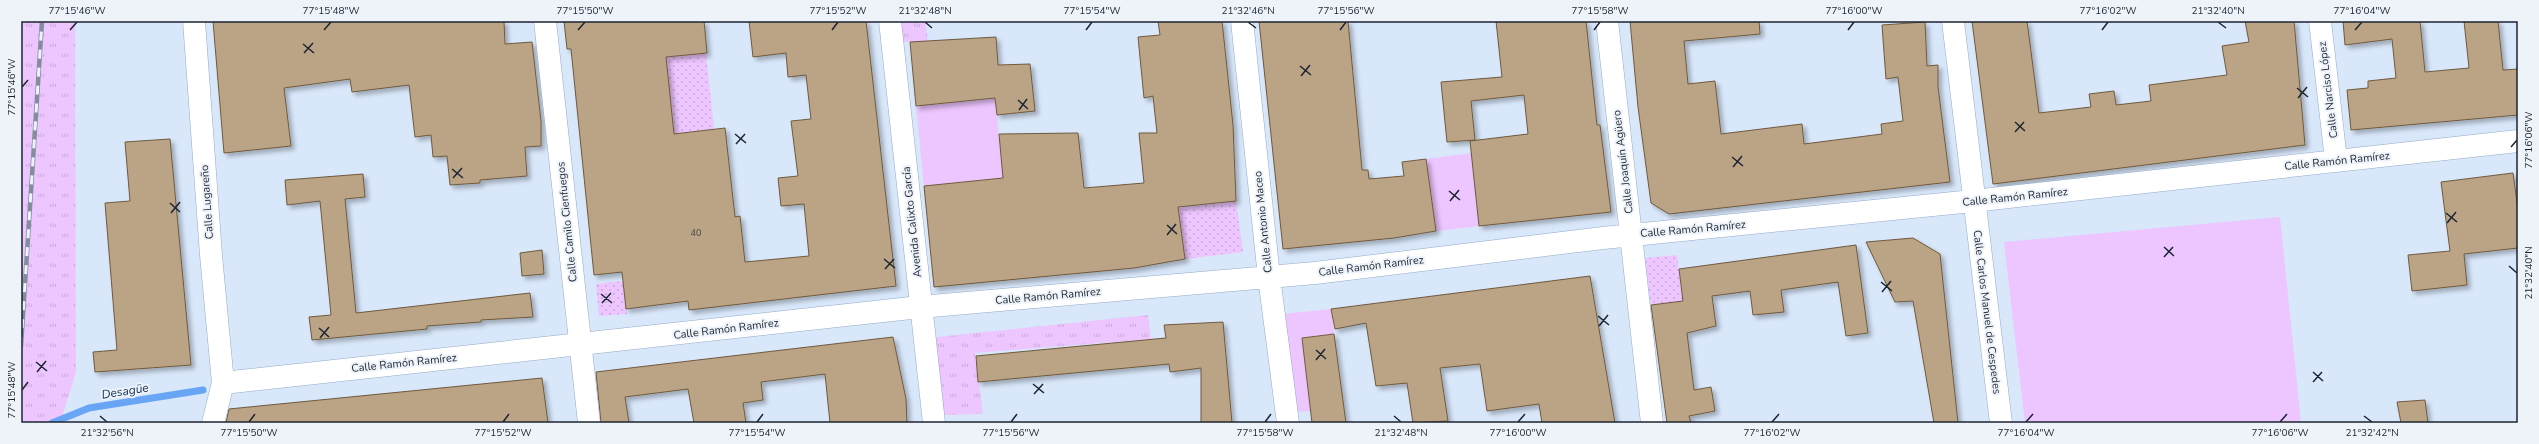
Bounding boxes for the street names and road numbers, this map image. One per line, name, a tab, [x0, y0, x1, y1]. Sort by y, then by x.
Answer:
street label: Calle Narciso López	[2315, 41, 2341, 139]
street label: Calle Joaquín Agüero	[1609, 109, 1637, 215]
street label: Calle Ramón Ramírez	[2284, 148, 2390, 174]
street label: Calle Camilo Cienfuegos	[553, 161, 581, 283]
street label: Calle Lugareño	[197, 164, 217, 240]
street label: Avenida Calixto García	[899, 166, 925, 278]
street label: Calle Antonio Maceo	[1250, 170, 1276, 274]
street label: Calle Ramón Ramírez	[1962, 184, 2068, 210]
street label: Calle Ramón Ramírez	[1640, 217, 1746, 241]
street label: Calle Carlos Manuel de Cespedes	[1969, 229, 2005, 395]
street label: Calle Ramón Ramírez	[1318, 252, 1424, 280]
street label: Calle Ramón Ramírez	[995, 284, 1101, 308]
street label: Calle Ramón Ramírez	[673, 315, 779, 343]
street label: Calle Ramón Ramírez	[351, 350, 457, 376]

